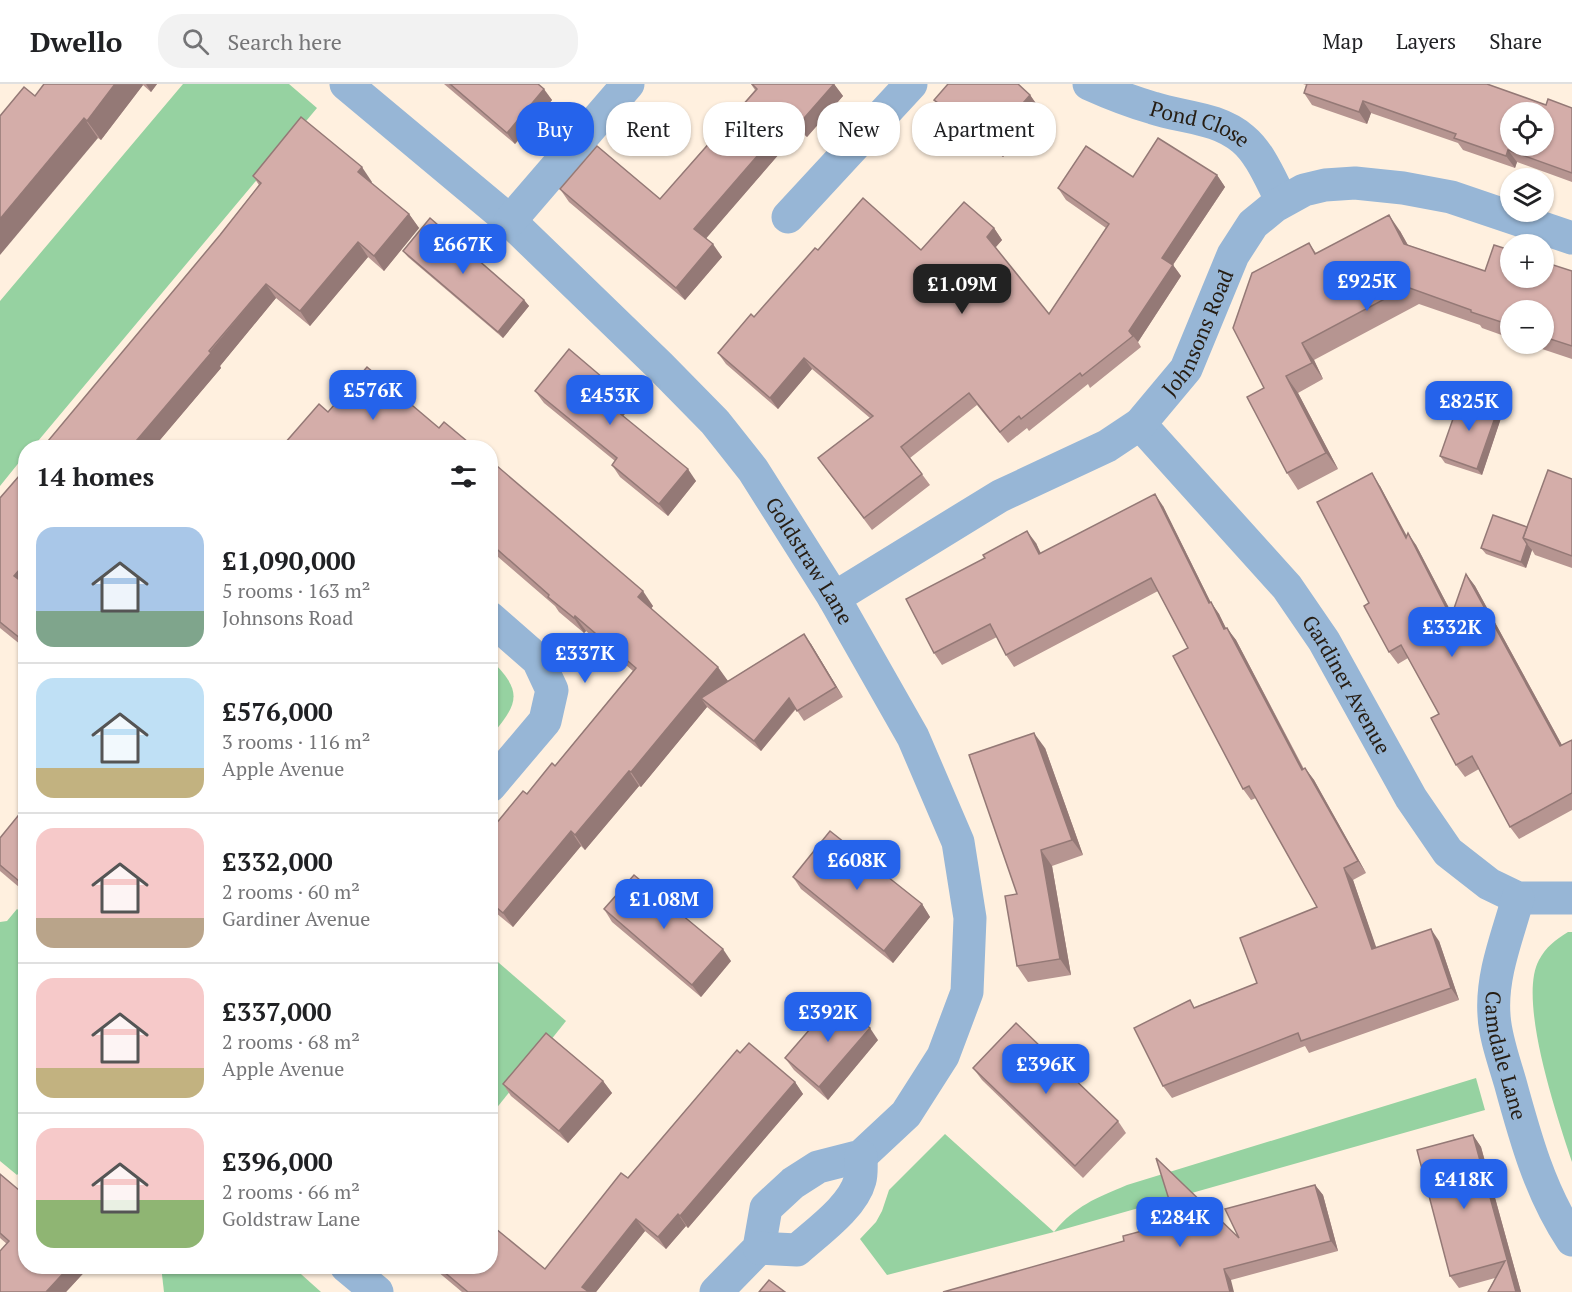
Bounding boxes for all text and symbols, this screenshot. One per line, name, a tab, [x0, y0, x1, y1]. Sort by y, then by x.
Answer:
search box	[158, 14, 578, 68]
text: Dwello	[30, 23, 122, 60]
icon: search	[179, 25, 212, 58]
text: Search here	[227, 27, 342, 56]
text: Map	[1322, 27, 1363, 55]
text: Layers	[1396, 27, 1456, 55]
text: Share	[1489, 27, 1542, 55]
street label: Pond Close	[1147, 94, 1256, 153]
chip: Buy	[516, 102, 594, 156]
chip: Rent	[606, 102, 691, 156]
chip: Filters	[703, 102, 805, 156]
chip: New	[817, 102, 900, 156]
chip: Apartment	[912, 102, 1056, 156]
map controls	[1500, 102, 1554, 354]
button: locate	[1500, 102, 1554, 156]
button: layers	[1500, 168, 1554, 222]
pin: £667K	[421, 224, 505, 275]
text: £667K	[433, 230, 493, 257]
button: +	[1500, 234, 1554, 288]
pin: £925K	[1325, 261, 1409, 312]
pin: £1.09M	[913, 264, 1011, 315]
street label: Johnsons Road	[1155, 265, 1240, 402]
text: £925K	[1337, 267, 1397, 294]
text: £1.09M	[927, 270, 997, 297]
button: −	[1500, 300, 1554, 354]
pin: £576K	[331, 370, 415, 421]
pin: £453K	[568, 375, 652, 426]
text: £576K	[343, 376, 403, 403]
text: £453K	[580, 381, 640, 408]
pin: £825K	[1427, 381, 1511, 432]
text: £825K	[1439, 387, 1499, 414]
text: 14 homes	[36, 459, 154, 493]
icon: filters	[447, 460, 480, 493]
street label: Goldstraw Lane	[760, 492, 860, 629]
text: £1,090,000	[222, 543, 355, 577]
icon: home	[84, 551, 156, 623]
text: 5 rooms · 163 m²	[222, 577, 370, 604]
text: Johnsons Road	[222, 604, 353, 631]
pin: £332K	[1410, 607, 1494, 658]
street label: Gardiner Avenue	[1296, 609, 1398, 759]
text: £332K	[1422, 613, 1482, 640]
pin: £337K	[543, 633, 627, 684]
text: £337K	[555, 639, 615, 666]
text: £576,000	[222, 694, 333, 728]
icon: home	[84, 702, 156, 774]
text: 3 rooms · 116 m²	[222, 728, 370, 755]
text: Apple Avenue	[222, 755, 344, 782]
pin: £608K	[815, 840, 899, 891]
text: £332,000	[222, 844, 333, 878]
text: £608K	[827, 846, 887, 873]
icon: home	[84, 852, 156, 924]
text: 2 rooms · 60 m²	[222, 878, 360, 905]
pin: £1.08M	[615, 879, 713, 930]
text: £1.08M	[629, 885, 699, 912]
text: Gardiner Avenue	[222, 905, 370, 932]
street label: Camdale Lane	[1480, 990, 1534, 1123]
pin: £392K	[786, 992, 870, 1043]
text: £337,000	[222, 994, 331, 1028]
text: £392K	[798, 998, 858, 1025]
icon: home	[84, 1002, 156, 1074]
text: 2 rooms · 68 m²	[222, 1028, 360, 1055]
pin: £396K	[1004, 1044, 1088, 1095]
text: £396K	[1016, 1050, 1076, 1077]
text: Apple Avenue	[222, 1055, 344, 1082]
text: £396,000	[222, 1144, 333, 1178]
icon: home	[84, 1152, 156, 1224]
pin: £418K	[1422, 1159, 1506, 1210]
text: £418K	[1434, 1165, 1494, 1192]
text: 2 rooms · 66 m²	[222, 1178, 360, 1205]
pin: £284K	[1138, 1197, 1222, 1248]
text: £284K	[1150, 1203, 1210, 1230]
text: Goldstraw Lane	[222, 1205, 360, 1232]

